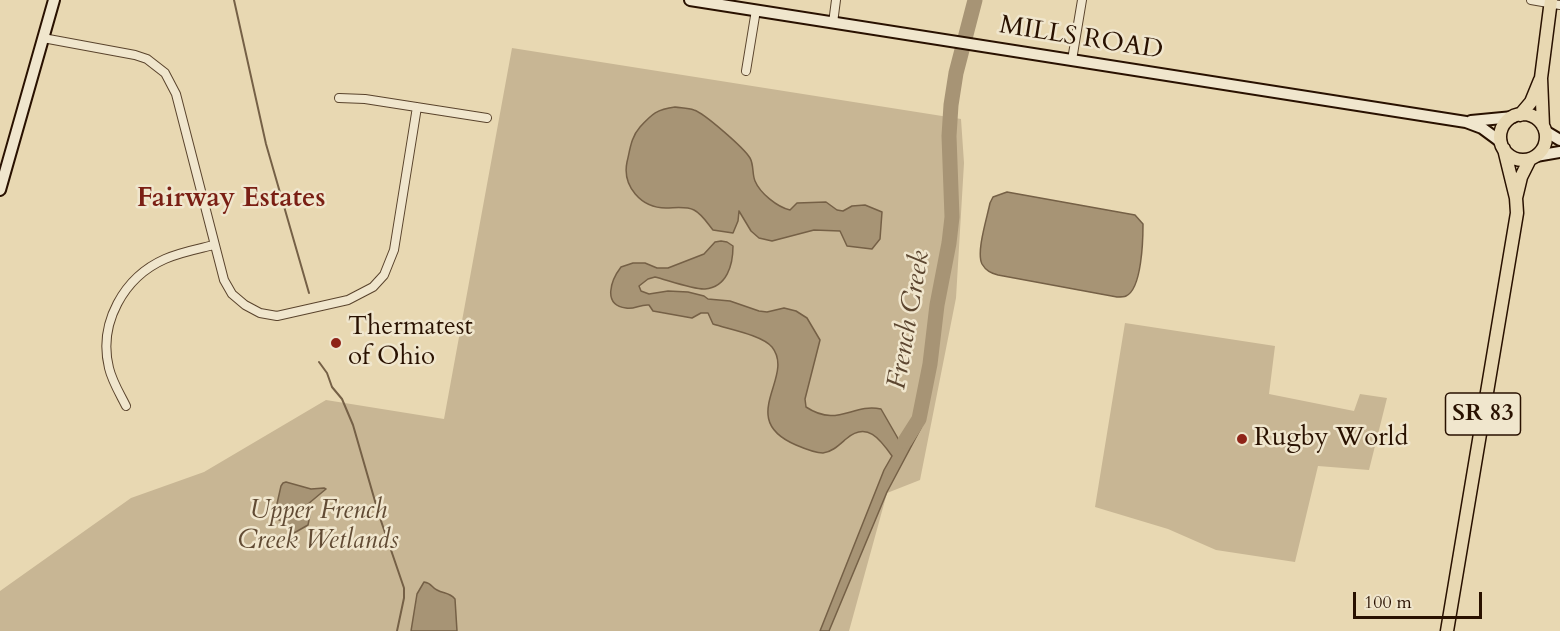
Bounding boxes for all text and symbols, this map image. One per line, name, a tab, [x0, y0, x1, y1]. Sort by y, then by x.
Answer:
street label: MILLS ROAD	[997, 11, 1165, 67]
district label: Fairway Estates	[137, 184, 325, 216]
water label: French Creek	[882, 248, 938, 392]
place label: Thermatest of Ohio	[348, 312, 473, 374]
marker: Thermatest of Ohio	[329, 336, 343, 350]
road number: SR 83	[1446, 393, 1520, 435]
place label: Rugby World	[1254, 423, 1408, 455]
marker: Rugby World	[1235, 432, 1249, 446]
park label: Upper French Creek Wetlands	[237, 496, 399, 558]
scale bar	[1356, 580, 1485, 618]
text: 100 m	[1364, 590, 1412, 615]

